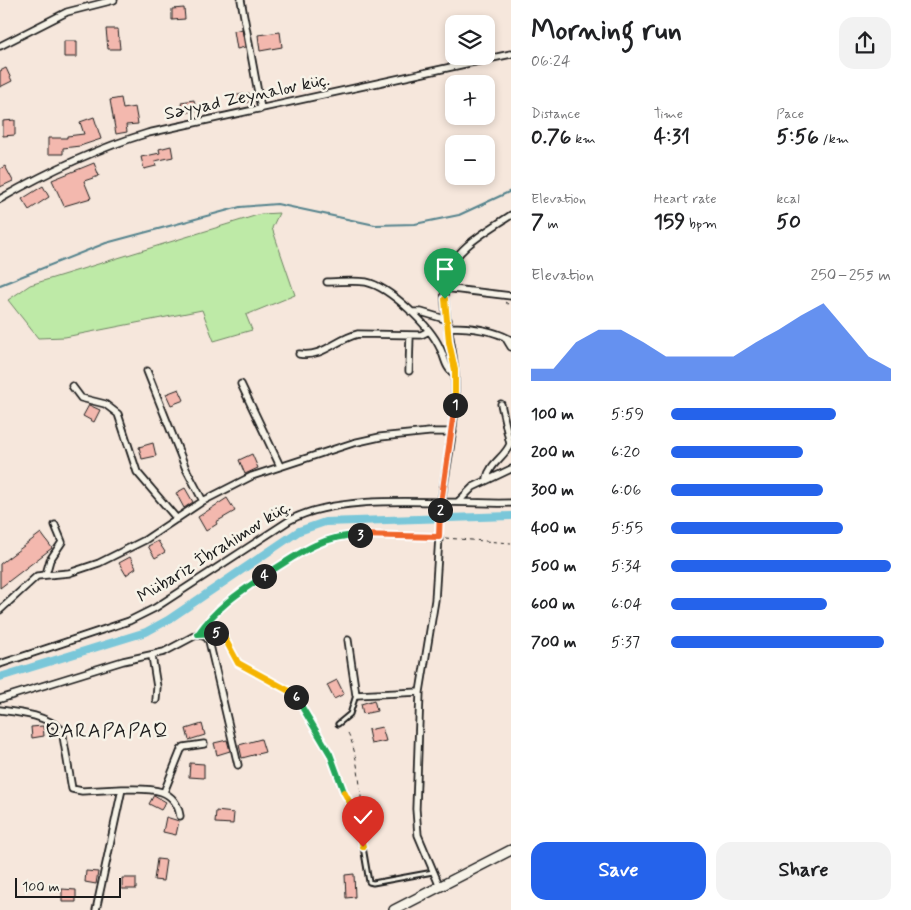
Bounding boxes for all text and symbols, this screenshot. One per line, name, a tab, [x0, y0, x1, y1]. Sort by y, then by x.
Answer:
text: Morning run	[531, 13, 682, 50]
map controls	[445, 15, 495, 185]
button: layers	[445, 15, 495, 65]
button: share	[839, 17, 891, 69]
text: 06:24	[531, 51, 571, 72]
street label: Səyyad Zeynalov küç.	[162, 68, 332, 126]
button: +	[445, 75, 495, 125]
text: Distance	[531, 105, 580, 123]
text: Time	[654, 105, 683, 123]
text: Pace	[776, 105, 804, 123]
text: 0.76	[531, 123, 571, 151]
text: 4:31	[654, 123, 690, 151]
text: 5:56	[776, 123, 819, 151]
text: km	[571, 130, 596, 148]
text: /km	[819, 130, 849, 148]
button: −	[445, 135, 495, 185]
text: Elevation	[531, 190, 586, 208]
text: Heart rate	[654, 190, 717, 208]
text: kcal	[776, 190, 800, 208]
text: 7	[531, 208, 544, 236]
text: 159	[654, 208, 685, 236]
text: 50	[776, 208, 801, 236]
text: m	[544, 215, 559, 233]
text: bpm	[685, 215, 717, 233]
pin	[424, 248, 466, 299]
icon: arrive	[431, 255, 459, 283]
text: Elevation	[531, 265, 594, 286]
text: 250–255 m	[810, 265, 891, 286]
pin: 1	[442, 392, 468, 418]
text: 1	[452, 396, 459, 414]
text: 100 m	[531, 404, 574, 425]
text: 5:59	[611, 404, 644, 425]
text: 200 m	[531, 442, 575, 463]
text: 6:20	[611, 442, 640, 463]
text: 300 m	[531, 480, 574, 501]
text: 6:06	[611, 480, 641, 501]
street label: Mübariz İbrahimov küç.	[133, 495, 295, 609]
pin: 2	[428, 498, 452, 522]
text: 2	[437, 501, 444, 519]
text: 400 m	[531, 518, 576, 539]
text: 5:55	[611, 518, 643, 539]
pin: 3	[348, 522, 372, 548]
text: 3	[357, 526, 364, 544]
text: 500 m	[531, 556, 576, 577]
text: 5:34	[611, 556, 642, 577]
pin: 4	[252, 564, 276, 588]
text: 4	[260, 567, 269, 585]
text: 600 m	[531, 594, 575, 615]
text: 6:04	[611, 594, 642, 615]
pin: 5	[204, 620, 228, 646]
text: 5	[212, 624, 221, 642]
text: 700 m	[531, 632, 577, 653]
text: 5:37	[611, 632, 640, 653]
pin: 6	[284, 684, 308, 710]
text: 6	[293, 688, 300, 706]
district label: QARAPAPAQ	[45, 718, 169, 745]
pin	[342, 796, 384, 847]
icon: check	[349, 803, 377, 831]
button: Save	[531, 842, 706, 900]
button: Share	[716, 842, 891, 900]
scale bar	[15, 875, 121, 898]
text: 100 m	[22, 878, 60, 896]

